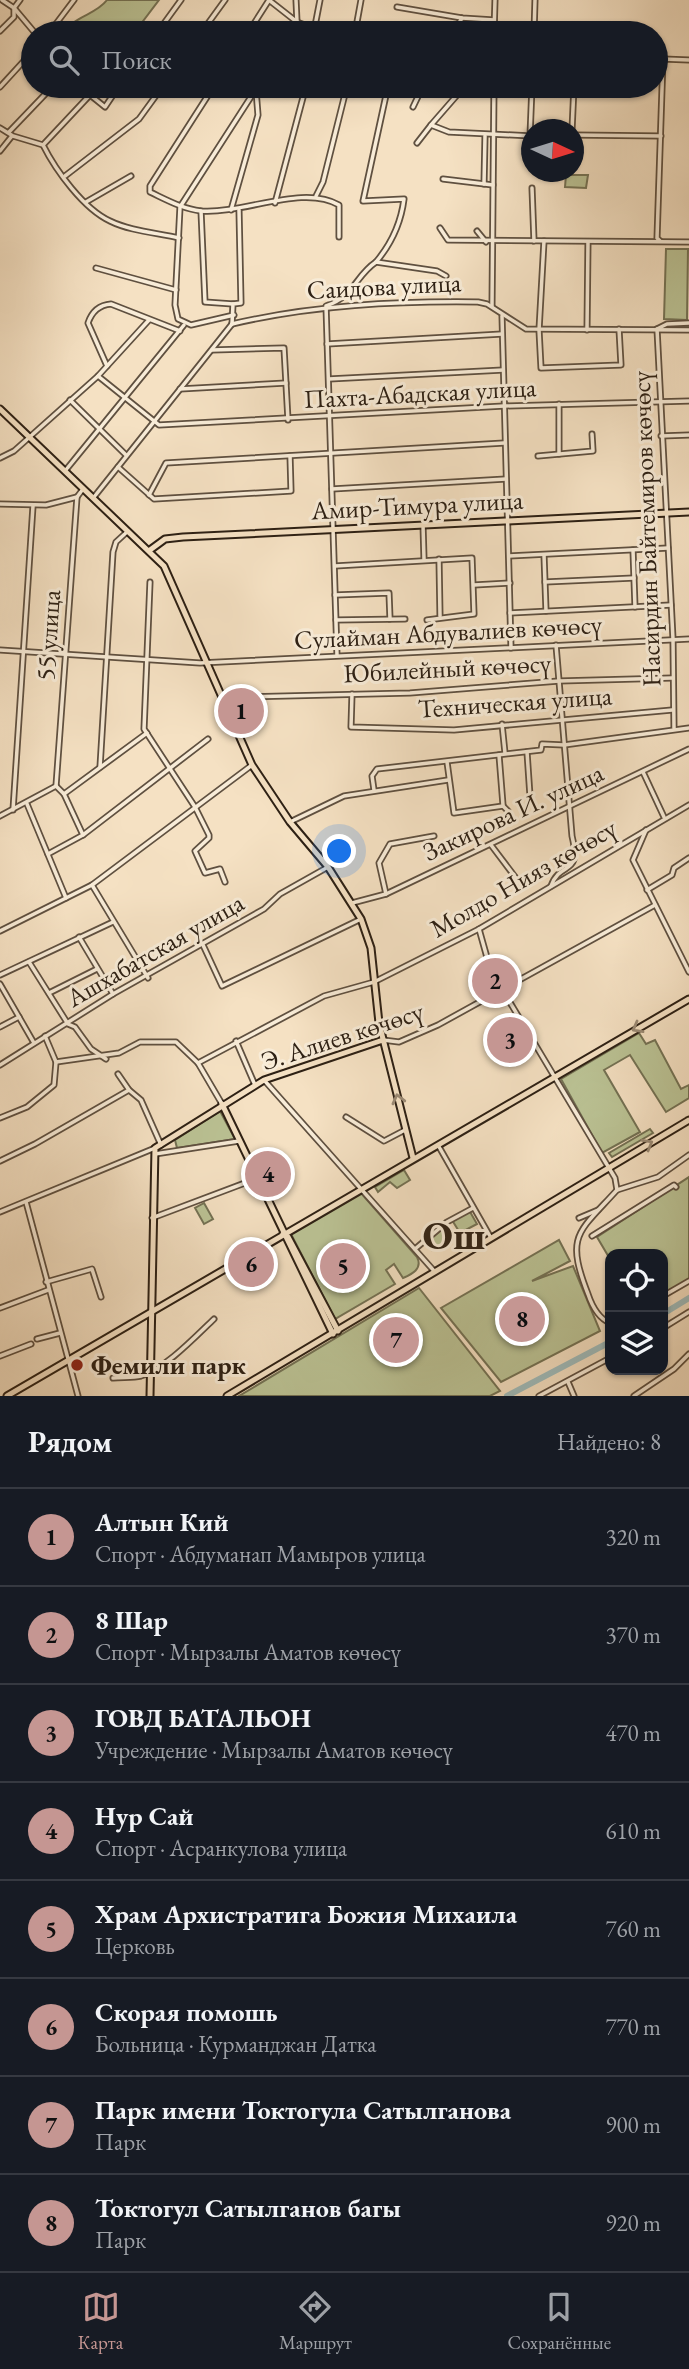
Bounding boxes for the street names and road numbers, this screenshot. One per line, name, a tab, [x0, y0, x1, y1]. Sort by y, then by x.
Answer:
street label: Саидова улица	[306, 265, 463, 307]
street label: Пахта-Абадская улица	[303, 370, 538, 416]
street label: Насирдин Байтемиров көчөсү	[623, 370, 669, 687]
street label: Амир-Тимура улица	[309, 482, 525, 528]
street label: 55 улица	[28, 588, 68, 682]
street label: Сулайман Абдувалиев көчөсү	[293, 607, 603, 657]
street label: Юбилейный көчөсү	[342, 646, 552, 690]
street label: Техническая улица	[417, 678, 614, 726]
street label: Закирова И. улица	[417, 755, 609, 869]
street label: Молдо Нияз көчөсү	[424, 811, 623, 945]
street label: Ашхабатская улица	[59, 885, 251, 1015]
street label: Э. Алиев көчөсү	[257, 994, 428, 1078]

